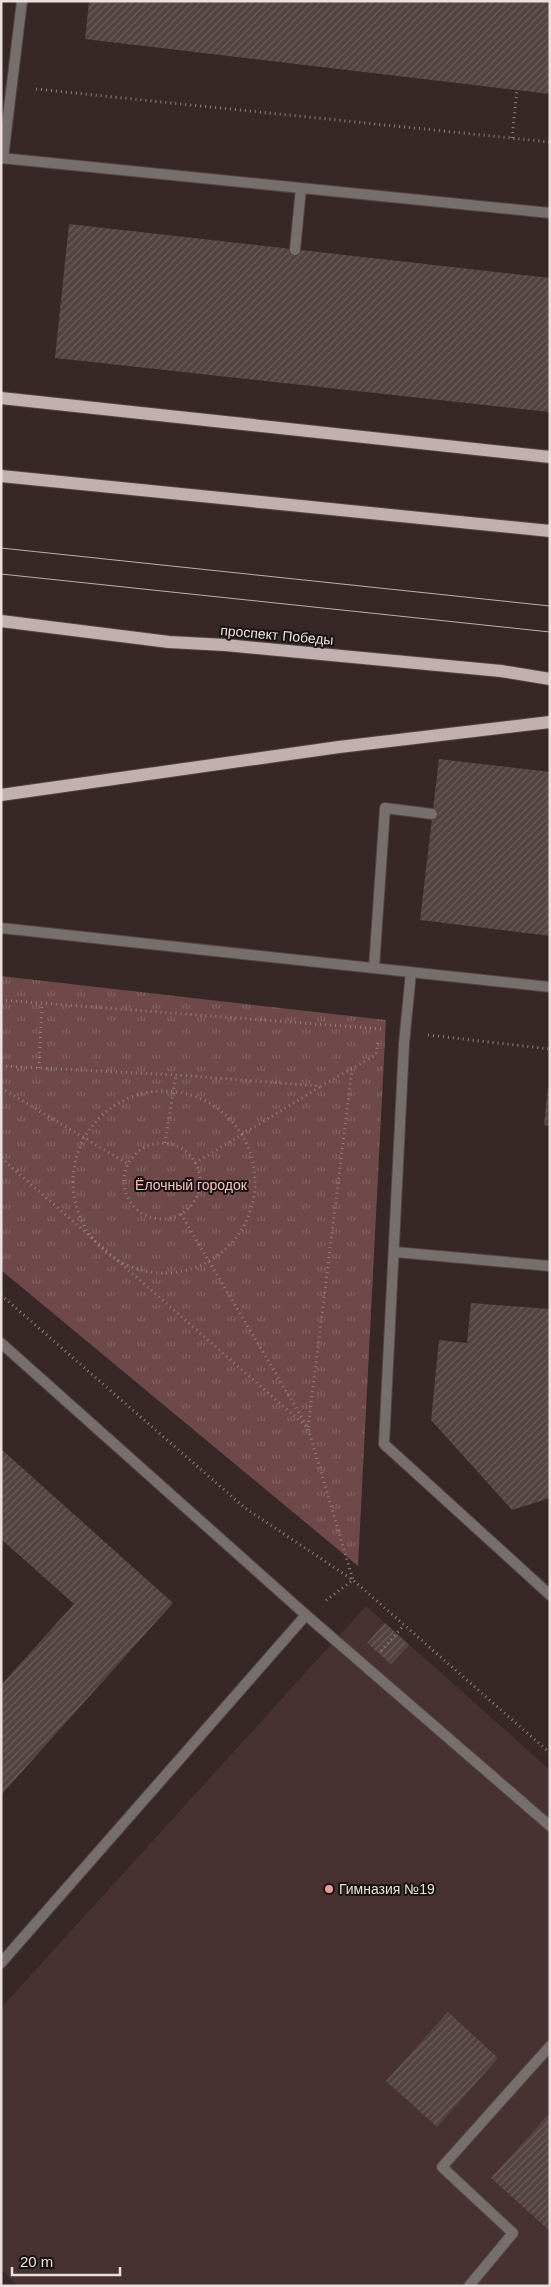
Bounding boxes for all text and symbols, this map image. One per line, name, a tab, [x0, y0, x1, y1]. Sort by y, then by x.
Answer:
street label: проспект Победы	[220, 622, 334, 648]
park label: Ёлочный городок	[135, 1177, 248, 1193]
place label: Гимназия №19	[339, 1881, 435, 1897]
marker: Гимназия №19	[323, 1883, 335, 1895]
scale bar	[12, 2244, 120, 2276]
text: 20 m	[20, 2253, 53, 2270]

